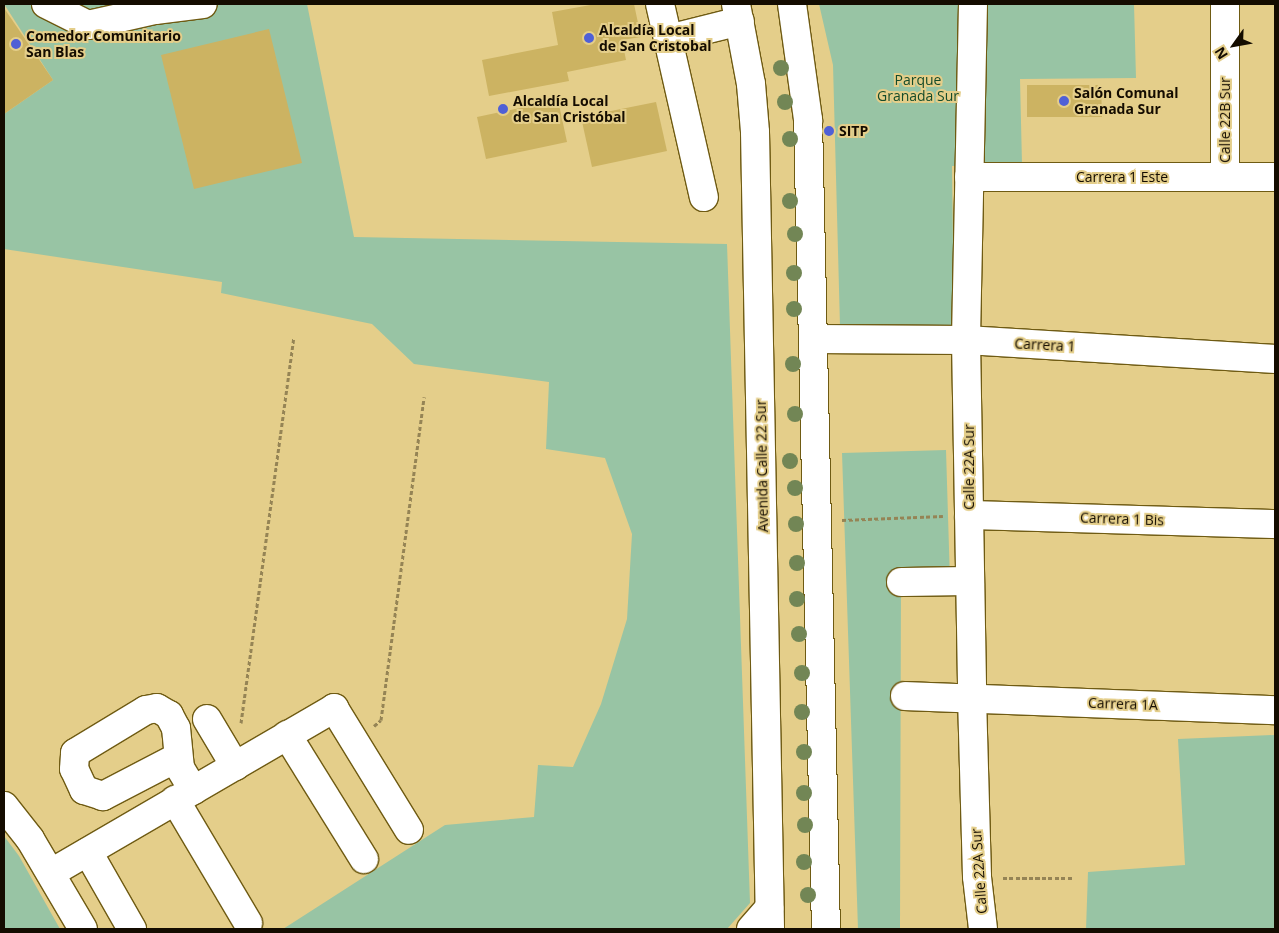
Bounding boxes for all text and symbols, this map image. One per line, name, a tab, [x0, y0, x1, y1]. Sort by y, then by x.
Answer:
north arrow	[1209, 20, 1259, 70]
place label: Alcaldía Local de San Cristobal	[599, 22, 712, 54]
place label: Comedor Comunitario San Blas	[26, 28, 181, 60]
marker: Alcaldía Local de San Cristobal	[583, 32, 595, 44]
marker: Comedor Comunitario San Blas	[10, 38, 22, 50]
text: N	[1210, 43, 1232, 63]
park label: Parque Granada Sur	[877, 72, 959, 104]
street label: Calle 22B Sur	[1217, 77, 1233, 163]
place label: Salón Comunal Granada Sur	[1074, 85, 1178, 118]
place label: Alcaldía Local de San Cristóbal	[513, 93, 626, 125]
marker: Salón Comunal Granada Sur	[1058, 95, 1070, 107]
marker: Alcaldía Local de San Cristóbal	[497, 103, 509, 115]
place label: SITP	[839, 123, 868, 139]
marker: SITP	[823, 125, 835, 137]
street label: Carrera 1 Este	[1076, 169, 1168, 185]
street label: Carrera 1	[1014, 335, 1076, 355]
street label: Avenida Calle 22 Sur	[752, 400, 772, 532]
street label: Calle 22A Sur	[961, 424, 977, 510]
street label: Carrera 1 Bis	[1080, 509, 1164, 529]
street label: Carrera 1A	[1088, 694, 1158, 714]
street label: Calle 22A Sur	[968, 828, 990, 914]

